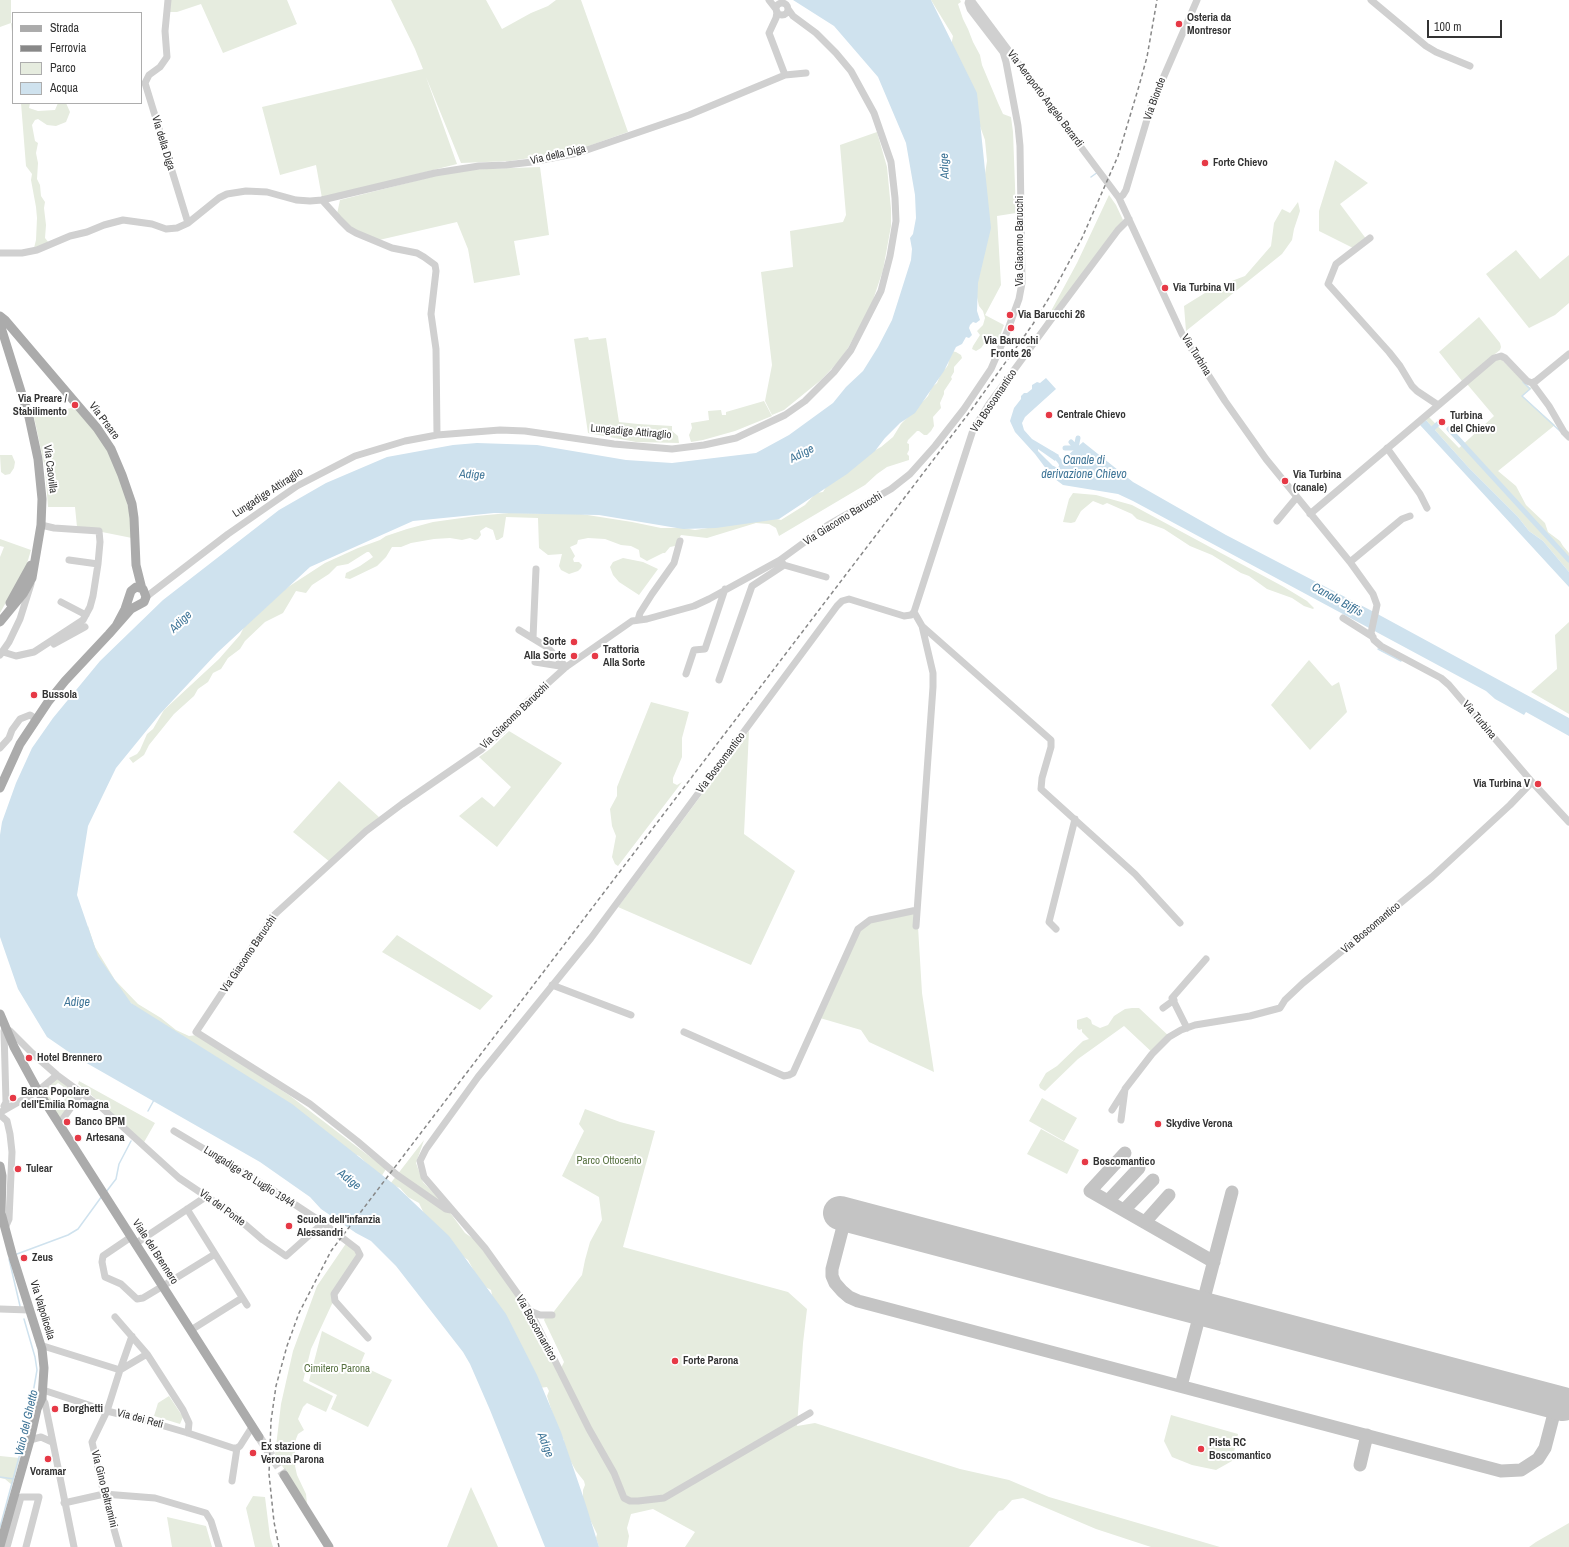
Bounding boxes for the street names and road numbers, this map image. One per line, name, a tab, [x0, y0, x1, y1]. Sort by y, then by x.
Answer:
street label: Via Aeroporto Angelo Berardi	[1004, 48, 1086, 150]
street label: Via Bionde	[1141, 76, 1169, 122]
street label: Via della Diga	[148, 114, 178, 172]
street label: Via della Diga	[529, 142, 587, 168]
street label: Via Giacomo Barucchi	[1013, 196, 1027, 286]
street label: Via Turbina	[1178, 332, 1214, 378]
street label: Via Boscomantico	[968, 367, 1020, 435]
street label: Via Preare	[86, 400, 122, 442]
street label: Lungadige Attiraglio	[590, 422, 672, 442]
street label: Via Caovilla	[40, 444, 60, 494]
street label: Lungadige Attiraglio	[230, 465, 306, 521]
street label: Via Giacomo Barucchi	[801, 489, 885, 549]
street label: Via Giacomo Barucchi	[478, 680, 552, 752]
street label: Via Turbina	[1459, 698, 1499, 742]
street label: Via Boscomantico	[694, 730, 748, 796]
street label: Via Boscomantico	[1339, 899, 1403, 957]
street label: Via Giacomo Barucchi	[218, 913, 280, 995]
street label: Lungadige 26 Luglio 1944	[201, 1144, 297, 1210]
street label: Via del Ponte	[196, 1187, 248, 1229]
street label: Viale del Brennero	[129, 1217, 181, 1287]
street label: Via Valpolicella	[27, 1279, 57, 1341]
street label: Via Boscomantico	[513, 1293, 559, 1363]
street label: Via dei Reti	[115, 1406, 165, 1432]
street label: Via Gino Beltramini	[88, 1449, 120, 1529]

